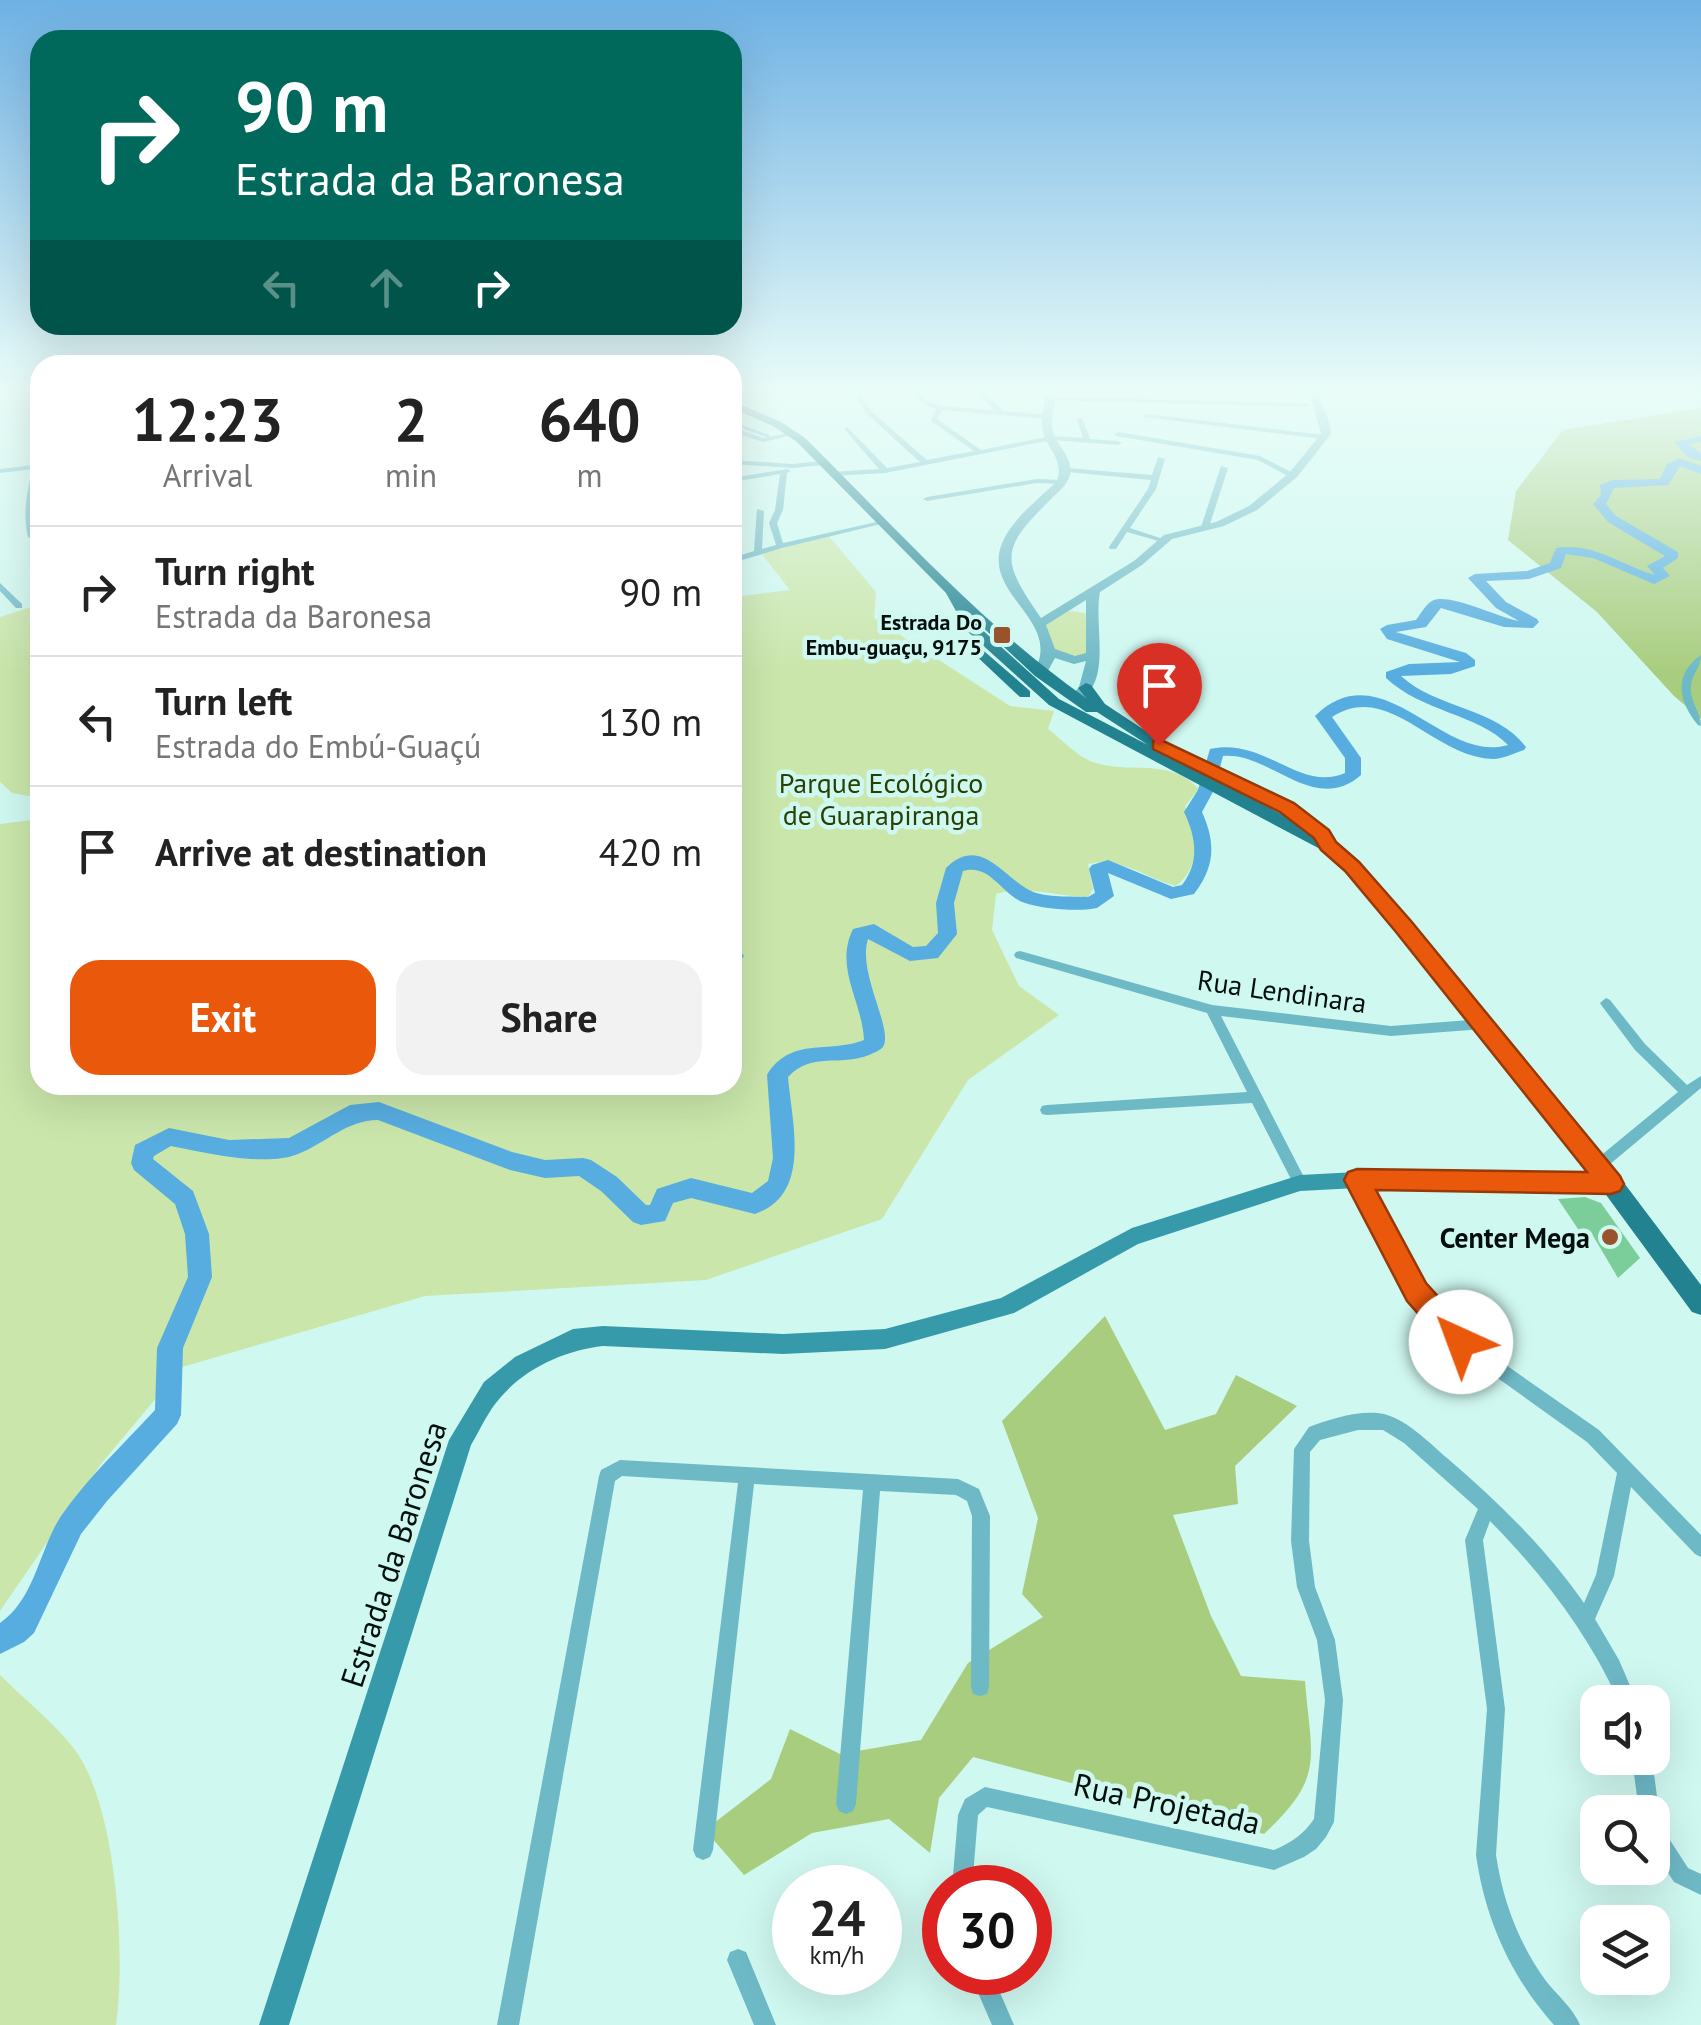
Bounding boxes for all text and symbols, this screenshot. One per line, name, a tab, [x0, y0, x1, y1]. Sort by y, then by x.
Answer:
text: 90 m	[235, 61, 388, 151]
icon: right	[70, 70, 200, 200]
text: Estrada da Baronesa	[235, 149, 625, 207]
icon: left	[254, 260, 309, 315]
icon: ahead	[359, 260, 414, 315]
icon: right	[464, 260, 519, 315]
text: 12:23	[131, 380, 284, 458]
text: 2	[394, 380, 428, 458]
text: 640	[539, 380, 641, 458]
text: Arrival	[163, 454, 252, 496]
text: min	[385, 454, 437, 496]
text: m	[577, 454, 603, 496]
text: Turn right	[155, 546, 315, 595]
icon: right	[70, 564, 125, 619]
text: 90 m	[620, 567, 702, 616]
text: Estrada da Baronesa	[155, 595, 432, 637]
place label: Estrada Do Embu-guaçu, 9175	[806, 608, 982, 661]
marker: Estrada Do Embu-guaçu, 9175	[991, 624, 1013, 646]
pin	[1117, 643, 1202, 746]
icon: arrive	[1132, 658, 1187, 713]
text: Turn left	[155, 676, 292, 725]
icon: left	[70, 694, 125, 749]
text: 130 m	[599, 697, 702, 746]
text: Estrada do Embú-Guaçú	[155, 725, 481, 767]
park label: Parque Ecológico de Guarapiranga	[779, 764, 983, 833]
icon: arrive	[70, 824, 125, 879]
text: Arrive at destination	[155, 827, 487, 876]
text: 420 m	[599, 827, 702, 876]
button: Exit	[70, 960, 376, 1075]
button: Share	[396, 960, 702, 1075]
street label: Rua Lendinara	[1195, 961, 1369, 1021]
place label: Center Mega	[1440, 1219, 1590, 1256]
marker: Center Mega	[1599, 1226, 1621, 1248]
position arrow	[1409, 1290, 1513, 1394]
street label: Estrada da Baronesa	[330, 1416, 456, 1692]
map controls	[1580, 1685, 1670, 1995]
button: sound	[1580, 1685, 1670, 1775]
street label: Rua Projetada	[1070, 1763, 1264, 1843]
button: search	[1580, 1795, 1670, 1885]
speed limit sign: 30	[922, 1865, 1052, 1995]
text: 24	[809, 1885, 865, 1950]
button: layers	[1580, 1905, 1670, 1995]
text: km/h	[810, 1939, 864, 1971]

